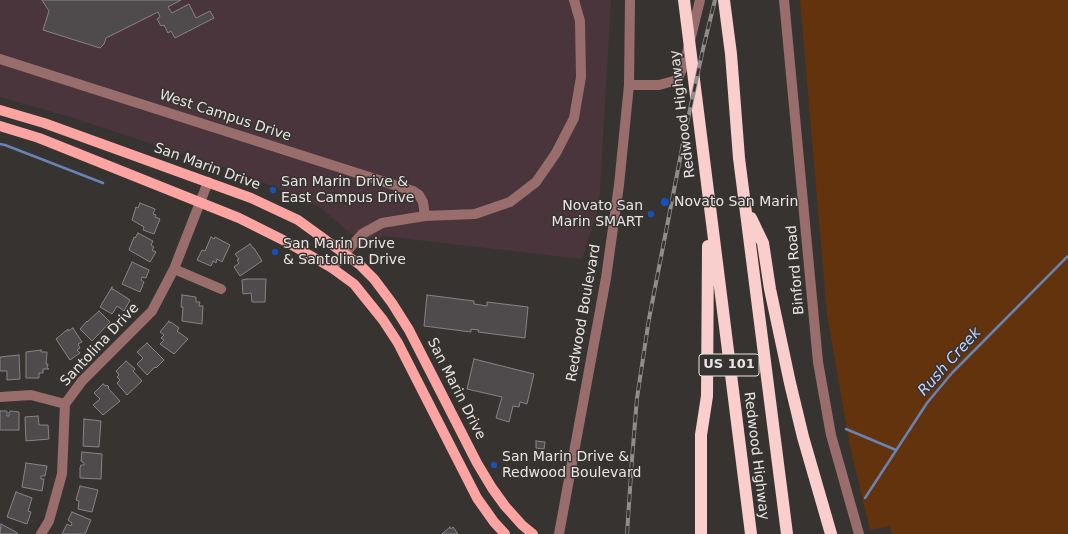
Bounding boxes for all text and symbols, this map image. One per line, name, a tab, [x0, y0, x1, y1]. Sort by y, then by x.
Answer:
street label: Redwood Highway	[667, 49, 699, 179]
street label: West Campus Drive	[157, 87, 293, 145]
street label: San Marin Drive	[152, 140, 262, 194]
place label: San Marin Drive & East Campus Drive	[281, 174, 414, 206]
marker: San Marin Drive & East Campus Drive	[268, 185, 278, 195]
place label: Novato San Marin	[674, 194, 798, 210]
marker: Novato San Marin	[659, 196, 671, 208]
place label: Novato San Marin SMART	[552, 198, 643, 230]
marker: Novato San Marin SMART	[646, 209, 656, 219]
street label: Binford Road	[784, 225, 808, 315]
place label: San Marin Drive & Santolina Drive	[283, 236, 406, 268]
street label: Redwood Boulevard	[564, 243, 604, 383]
marker: San Marin Drive & Santolina Drive	[270, 247, 280, 257]
street label: Santolina Drive	[57, 300, 143, 390]
water label: Rush Creek	[915, 324, 985, 400]
street label: San Marin Drive	[423, 335, 489, 443]
road number: US 101	[699, 354, 759, 376]
street label: Redwood Highway	[740, 391, 772, 521]
place label: San Marin Drive & Redwood Boulevard	[502, 449, 641, 482]
marker: San Marin Drive & Redwood Boulevard	[489, 460, 499, 470]

